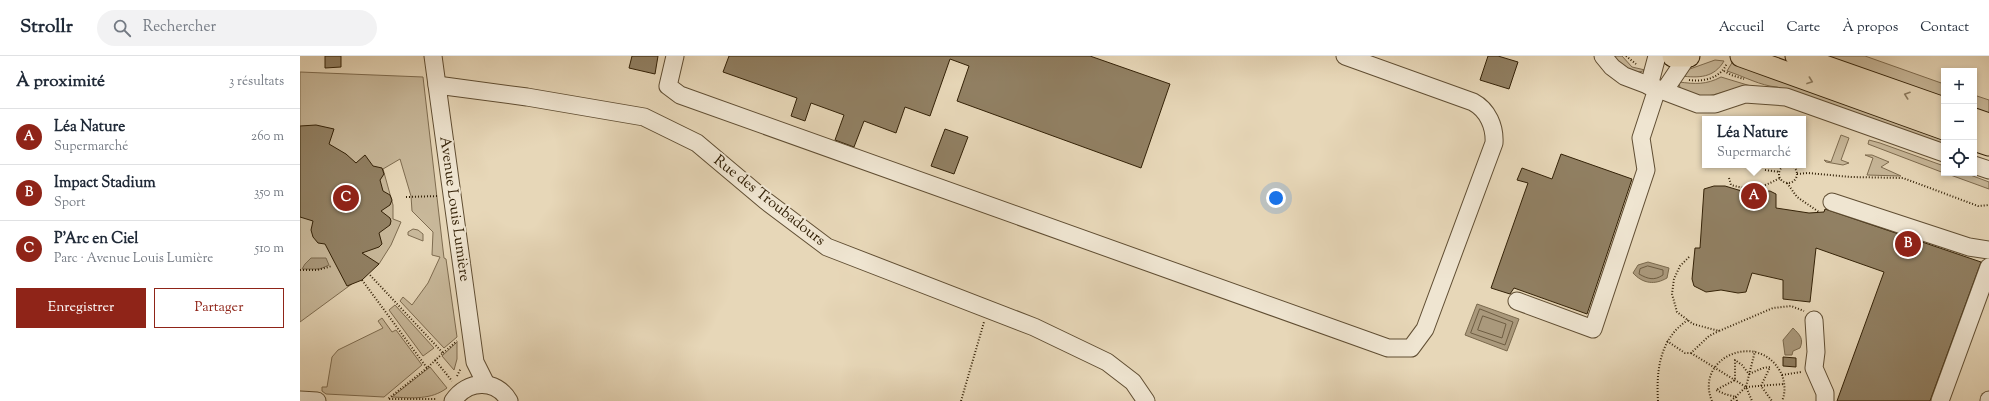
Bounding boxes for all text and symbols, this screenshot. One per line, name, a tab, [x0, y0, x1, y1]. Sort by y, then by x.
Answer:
search box	[97, 10, 377, 46]
text: Strollr	[20, 14, 73, 41]
icon: search	[111, 17, 133, 39]
text: Rechercher	[143, 17, 216, 38]
text: Accueil	[1719, 18, 1764, 38]
text: Carte	[1786, 18, 1820, 38]
text: À propos	[1842, 18, 1898, 38]
text: Contact	[1920, 18, 1969, 38]
map controls	[1941, 68, 1977, 176]
button: +	[1941, 68, 1977, 104]
text: À proximité	[16, 70, 105, 94]
text: 3 résultats	[229, 73, 284, 91]
one-way arrow	[1806, 76, 1813, 85]
one-way arrow	[1904, 91, 1911, 100]
button: −	[1941, 104, 1977, 140]
popup	[1702, 116, 1806, 168]
text: Léa Nature	[54, 117, 125, 138]
text: Léa Nature	[1717, 123, 1788, 144]
text: A	[24, 128, 34, 146]
text: 260 m	[251, 128, 284, 146]
street label: Avenue Louis Lumière	[433, 135, 475, 283]
text: Supermarché	[54, 138, 128, 156]
button: locate	[1941, 140, 1977, 176]
text: Supermarché	[1717, 144, 1791, 162]
street label: Rue des Troubadours	[709, 151, 829, 251]
text: Impact Stadium	[54, 173, 156, 194]
pin: A	[1741, 181, 1767, 211]
pin: C	[333, 183, 359, 213]
text: B	[25, 184, 33, 202]
text: 350 m	[254, 184, 284, 202]
your location	[1266, 188, 1286, 208]
text: Sport	[54, 194, 85, 212]
text: P'Arc en Ciel	[54, 229, 138, 250]
pin: B	[1895, 229, 1921, 259]
text: C	[24, 240, 34, 258]
text: 510 m	[255, 240, 284, 258]
text: Parc · Avenue Louis Lumière	[54, 250, 213, 268]
button: Enregistrer	[16, 288, 146, 328]
button: Partager	[154, 288, 284, 328]

